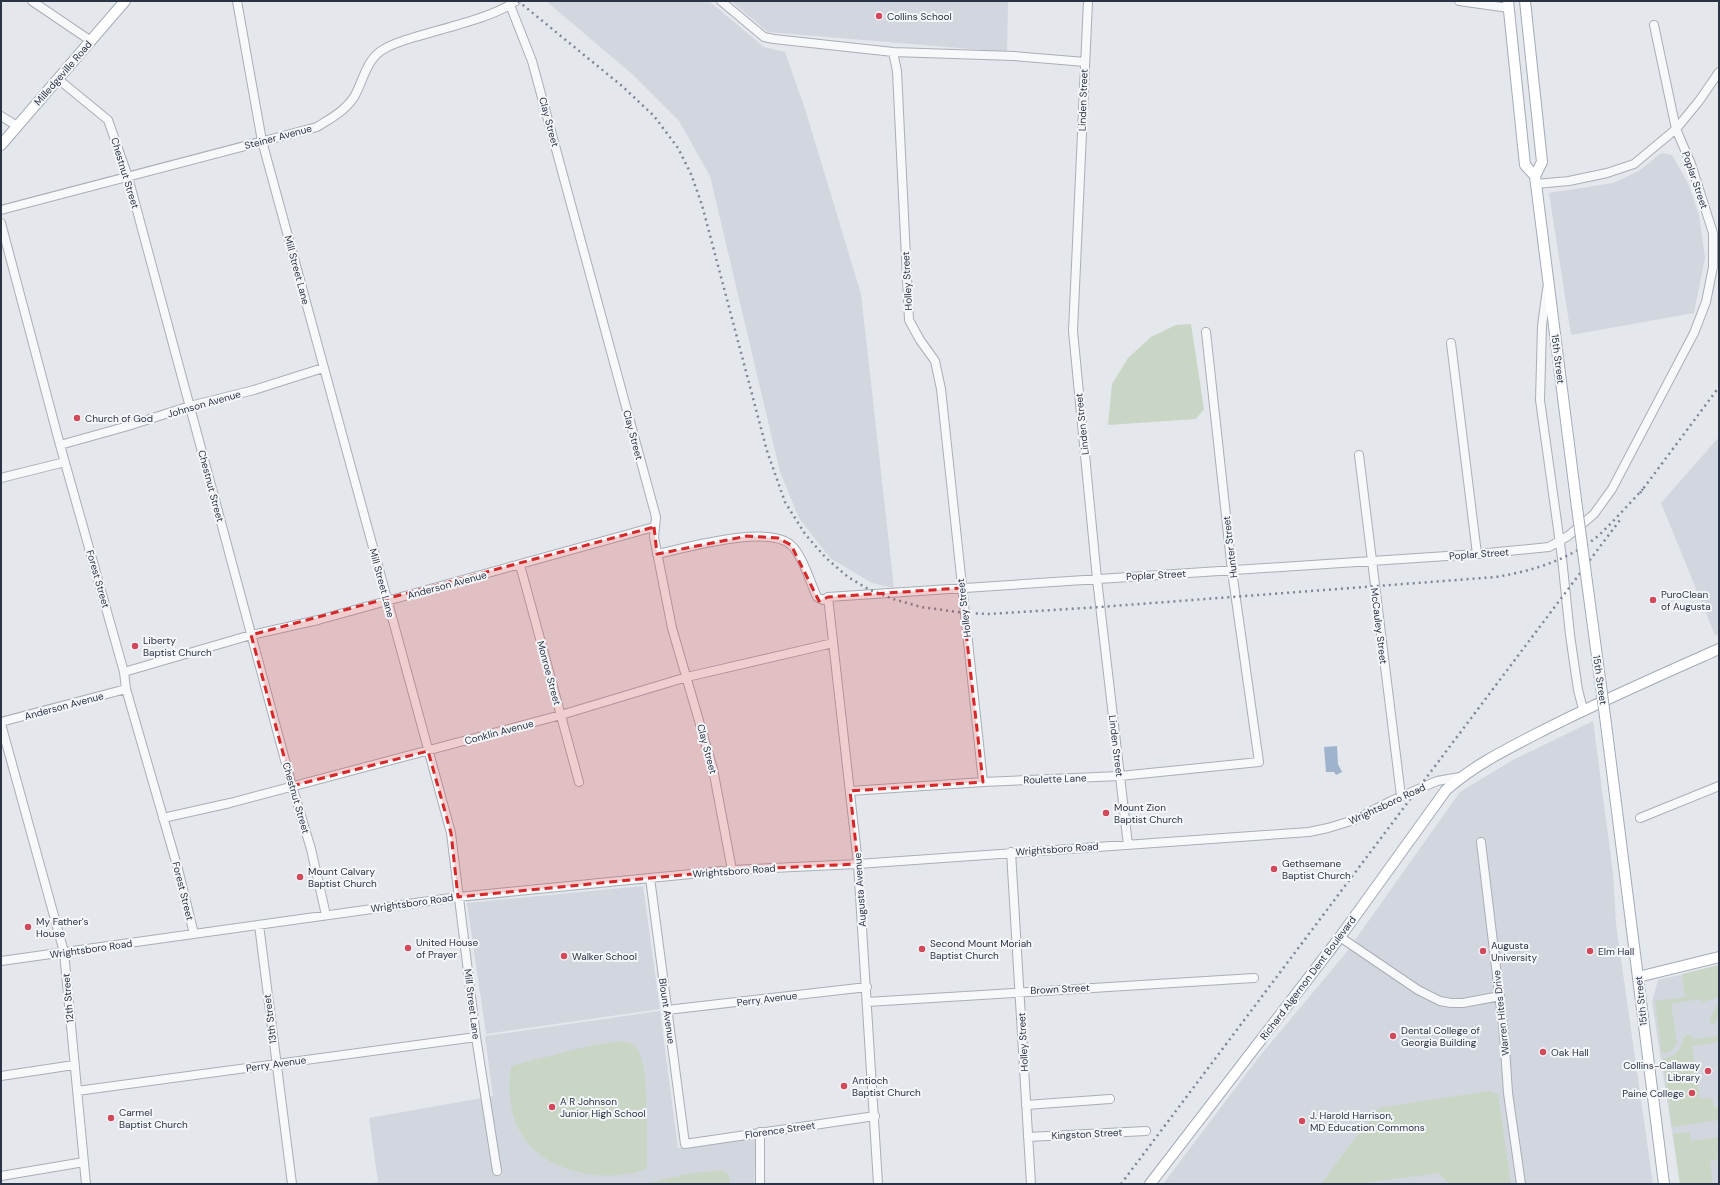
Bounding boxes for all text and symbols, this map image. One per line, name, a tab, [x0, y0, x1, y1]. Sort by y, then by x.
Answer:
place label: Collins School	[887, 10, 952, 23]
marker: Collins School	[874, 11, 884, 21]
street label: Milledgeville Road	[31, 38, 95, 108]
street label: Linden Street	[1075, 69, 1091, 131]
street label: Clay Street	[536, 96, 562, 149]
street label: Steiner Avenue	[243, 122, 314, 152]
street label: Chestnut Street	[108, 136, 142, 210]
street label: Poplar Street	[1679, 149, 1711, 211]
street label: Mill Street Lane	[282, 234, 313, 306]
street label: Holley Street	[899, 251, 915, 311]
street label: 15th Street	[1549, 333, 1568, 385]
street label: Johnson Avenue	[166, 387, 243, 421]
street label: Linden Street	[1072, 392, 1092, 456]
street label: Clay Street	[620, 409, 646, 462]
place label: Church of God	[85, 412, 153, 425]
marker: Church of God	[72, 413, 82, 423]
street label: Chestnut Street	[195, 449, 227, 523]
street label: Hunter Street	[1220, 515, 1240, 579]
street label: Poplar Street	[1449, 545, 1509, 563]
street label: Mill Street Lane	[367, 547, 398, 619]
street label: Forest Street	[83, 548, 113, 610]
street label: Poplar Street	[1126, 567, 1186, 583]
street label: Anderson Avenue	[406, 568, 488, 602]
street label: Holley Street	[954, 578, 974, 638]
street label: McCauley Street	[1368, 587, 1390, 665]
place label: PuroClean of Augusta	[1661, 588, 1711, 613]
marker: PuroClean of Augusta	[1648, 595, 1658, 605]
place label: Liberty Baptist Church	[143, 634, 212, 659]
street label: Monroe Street	[534, 639, 564, 707]
marker: Liberty Baptist Church	[130, 641, 140, 651]
street label: 15th Street	[1590, 654, 1610, 706]
street label: Anderson Avenue	[23, 689, 105, 723]
street label: Linden Street	[1106, 714, 1126, 778]
street label: Conklin Avenue	[463, 716, 535, 747]
street label: Clay Street	[694, 723, 720, 776]
street label: Chestnut Street	[280, 761, 312, 835]
street label: Roulette Lane	[1023, 771, 1087, 787]
street label: Wrightsboro Road	[1346, 780, 1428, 828]
place label: Mount Zion Baptist Church	[1114, 801, 1183, 826]
marker: Mount Zion Baptist Church	[1101, 808, 1111, 818]
street label: Wrightsboro Road	[1015, 840, 1099, 858]
street label: Augusta Avenue	[851, 852, 869, 928]
place label: Gethsemane Baptist Church	[1282, 857, 1351, 882]
street label: Forest Street	[169, 860, 197, 922]
street label: Wrightsboro Road	[692, 862, 776, 880]
marker: Gethsemane Baptist Church	[1269, 864, 1279, 874]
place label: Mount Calvary Baptist Church	[308, 865, 377, 890]
marker: Mount Calvary Baptist Church	[295, 872, 305, 882]
street label: Wrightsboro Road	[370, 891, 454, 915]
street label: Richard Algernon Dent Boulevard	[1257, 913, 1359, 1043]
place label: My Father's House	[36, 915, 89, 940]
marker: My Father's House	[23, 922, 33, 932]
place label: United House of Prayer	[416, 936, 479, 961]
street label: Wrightsboro Road	[49, 937, 133, 961]
place label: Second Mount Moriah Baptist Church	[930, 937, 1032, 962]
place label: Augusta University	[1491, 939, 1537, 964]
marker: United House of Prayer	[403, 943, 413, 953]
marker: Second Mount Moriah Baptist Church	[917, 944, 927, 954]
place label: Elm Hall	[1598, 945, 1634, 958]
marker: Augusta University	[1478, 946, 1488, 956]
marker: Elm Hall	[1585, 946, 1595, 956]
place label: Walker School	[572, 950, 637, 963]
marker: Walker School	[559, 951, 569, 961]
street label: Mill Street Lane	[461, 968, 483, 1040]
street label: Warren Hites Drive	[1490, 969, 1512, 1056]
street label: 12th Street	[59, 973, 77, 1023]
street label: 15th Street	[1632, 975, 1650, 1026]
street label: Blount Avenue	[656, 977, 678, 1045]
street label: Brown Street	[1030, 981, 1090, 997]
street label: Perry Avenue	[736, 989, 798, 1009]
street label: 13th Street	[261, 993, 279, 1044]
street label: Holley Street	[1015, 1012, 1031, 1072]
place label: Dental College of Georgia Building	[1401, 1024, 1480, 1049]
marker: Dental College of Georgia Building	[1388, 1031, 1398, 1041]
place label: Oak Hall	[1551, 1046, 1589, 1059]
marker: Oak Hall	[1538, 1047, 1548, 1057]
street label: Perry Avenue	[245, 1053, 307, 1075]
place label: Collins-Callaway Library	[1623, 1059, 1700, 1084]
marker: Collins-Callaway Library	[1703, 1066, 1713, 1076]
place label: Antioch Baptist Church	[852, 1074, 921, 1099]
marker: Antioch Baptist Church	[839, 1081, 849, 1091]
place label: Paine College	[1622, 1087, 1684, 1100]
marker: Paine College	[1687, 1088, 1697, 1098]
place label: A R Johnson Junior High School	[560, 1095, 646, 1120]
marker: A R Johnson Junior High School	[547, 1102, 557, 1112]
place label: Carmel Baptist Church	[119, 1106, 188, 1131]
place label: J. Harold Harrison, MD Education Commons	[1310, 1109, 1425, 1134]
marker: Carmel Baptist Church	[106, 1113, 116, 1123]
marker: J. Harold Harrison, MD Education Commons	[1297, 1116, 1307, 1126]
street label: Florence Street	[744, 1119, 816, 1141]
street label: Kingston Street	[1051, 1126, 1123, 1142]

